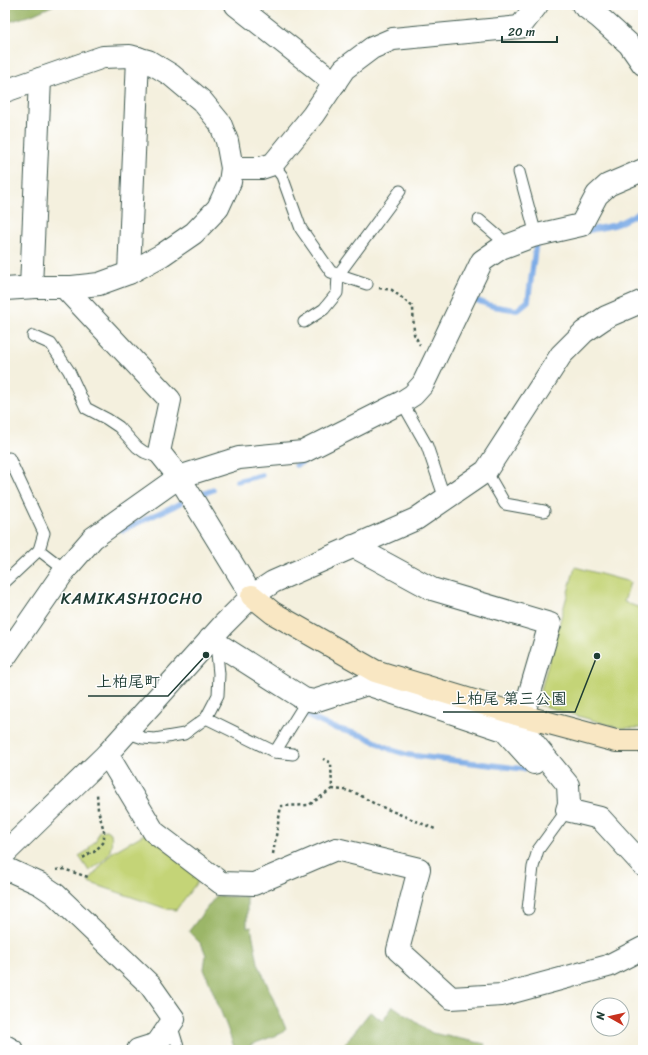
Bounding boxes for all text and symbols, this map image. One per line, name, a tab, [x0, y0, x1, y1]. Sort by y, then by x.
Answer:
scale bar	[502, 18, 557, 44]
text: 20 m	[508, 21, 535, 43]
district label: KAMIKASHIOCHO	[61, 584, 203, 613]
text: 上柏尾町	[96, 667, 160, 696]
callout: 上柏尾町	[88, 668, 168, 696]
callout: 上柏尾 第三公園	[443, 684, 575, 712]
text: 上柏尾 第三公園	[451, 684, 567, 713]
north arrow	[590, 997, 630, 1037]
text: N	[591, 1010, 611, 1022]

